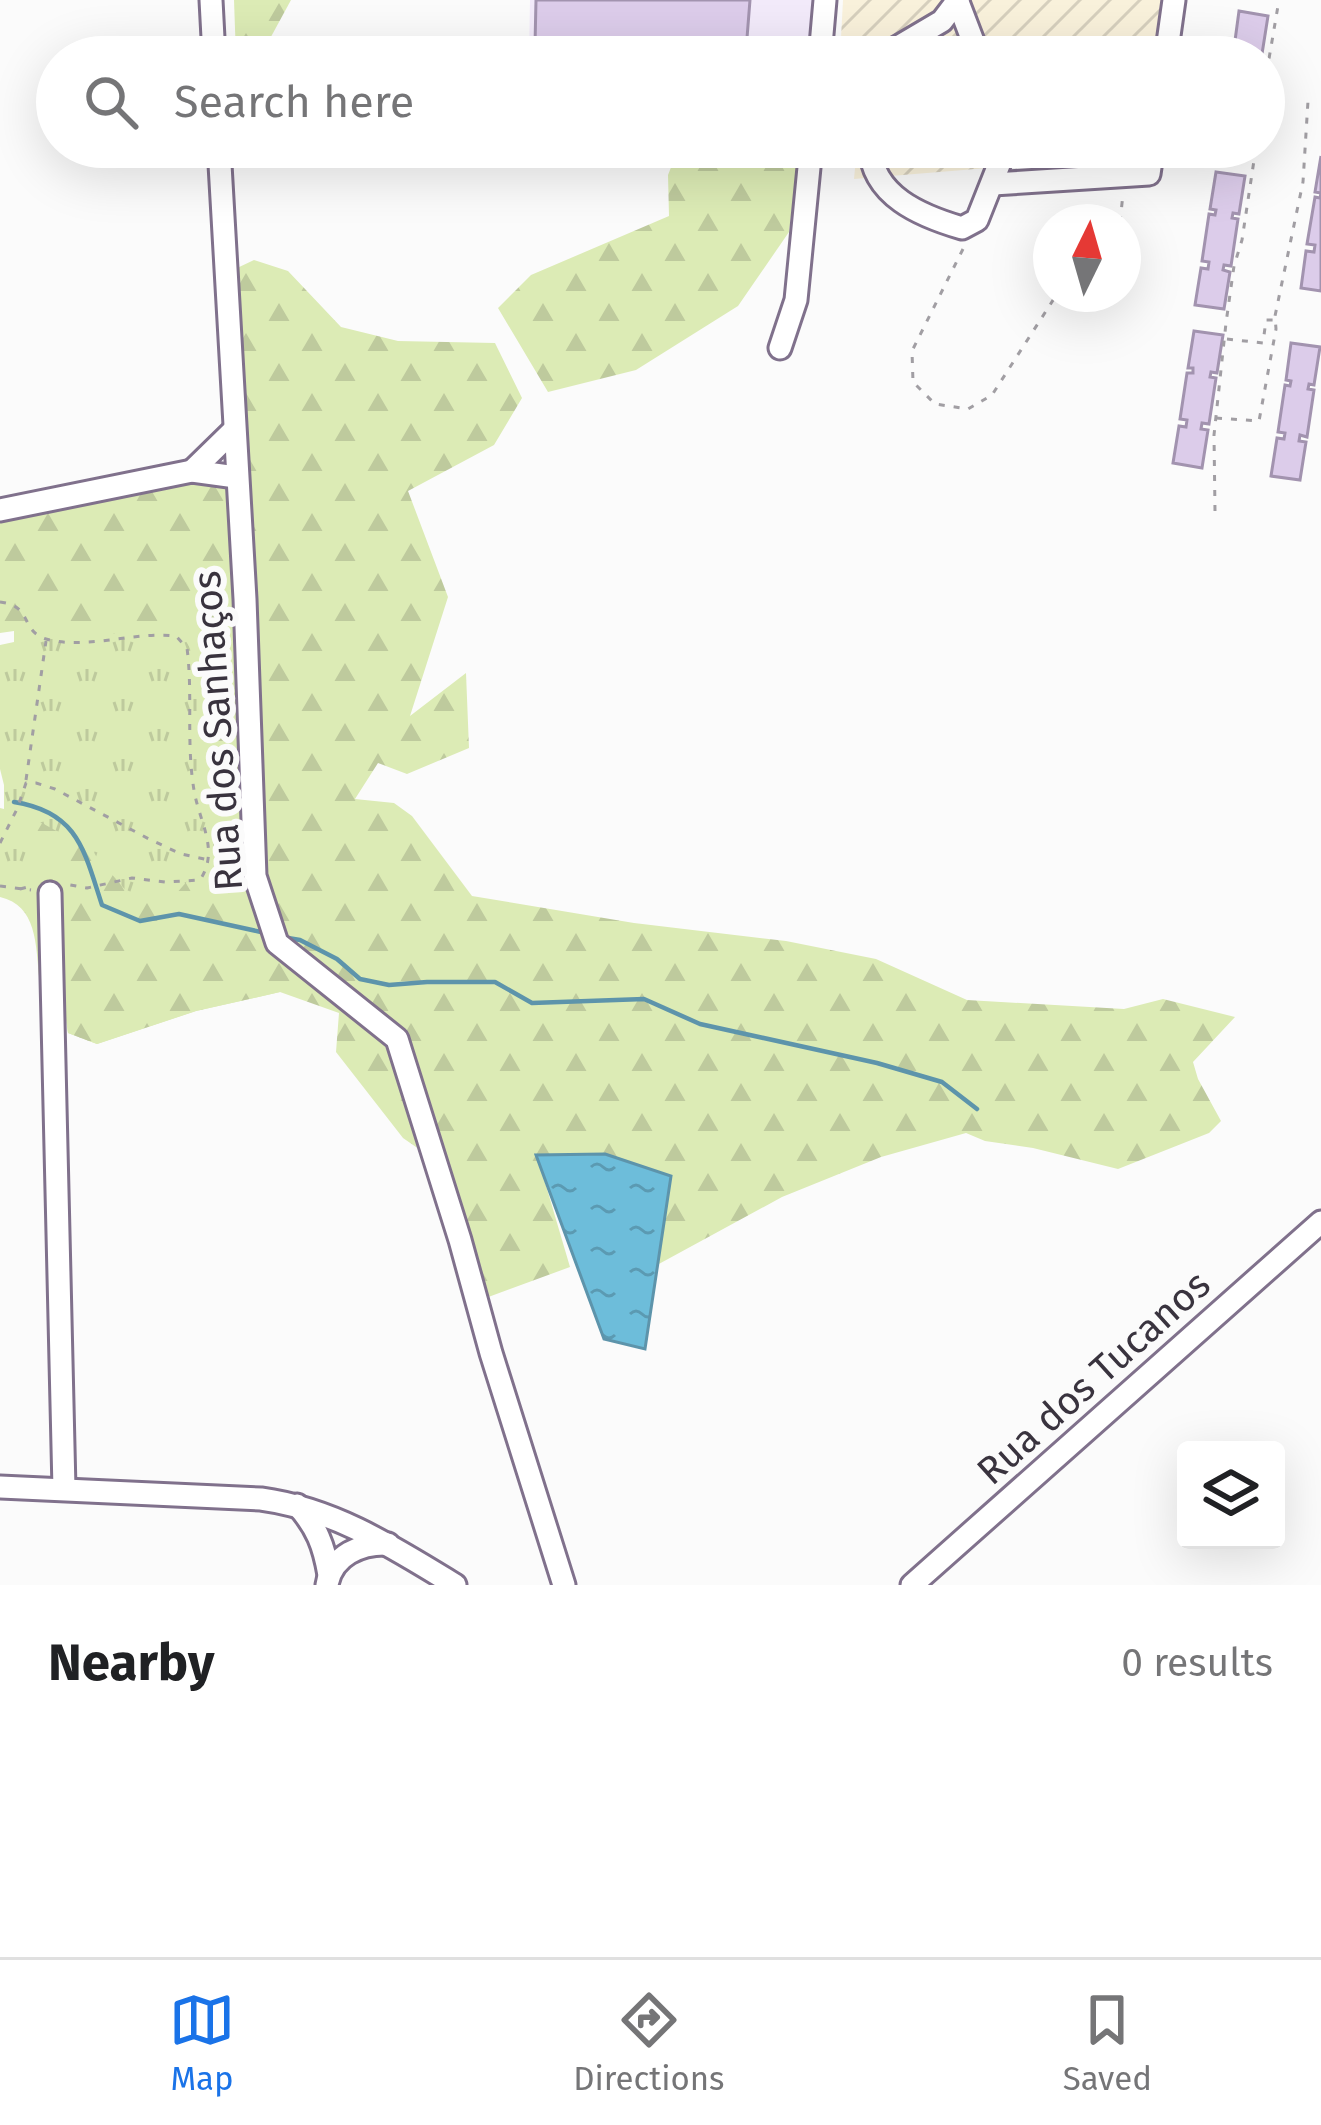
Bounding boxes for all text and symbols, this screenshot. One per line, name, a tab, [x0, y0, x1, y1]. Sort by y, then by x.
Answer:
search box	[36, 36, 1285, 168]
icon: search	[78, 69, 144, 135]
text: Search here	[174, 75, 414, 129]
north arrow	[1033, 204, 1141, 312]
street label: Rua dos Sanhaços	[184, 569, 252, 893]
street label: Rua dos Tucanos	[968, 1261, 1219, 1494]
map controls	[1177, 1441, 1285, 1549]
button: layers	[1177, 1441, 1285, 1549]
text: Nearby	[48, 1632, 214, 1694]
text: 0 results	[1121, 1640, 1273, 1686]
tab: Map	[169, 1987, 235, 2099]
tab: Directions	[573, 1987, 725, 2099]
tab: Saved	[1063, 1987, 1152, 2099]

